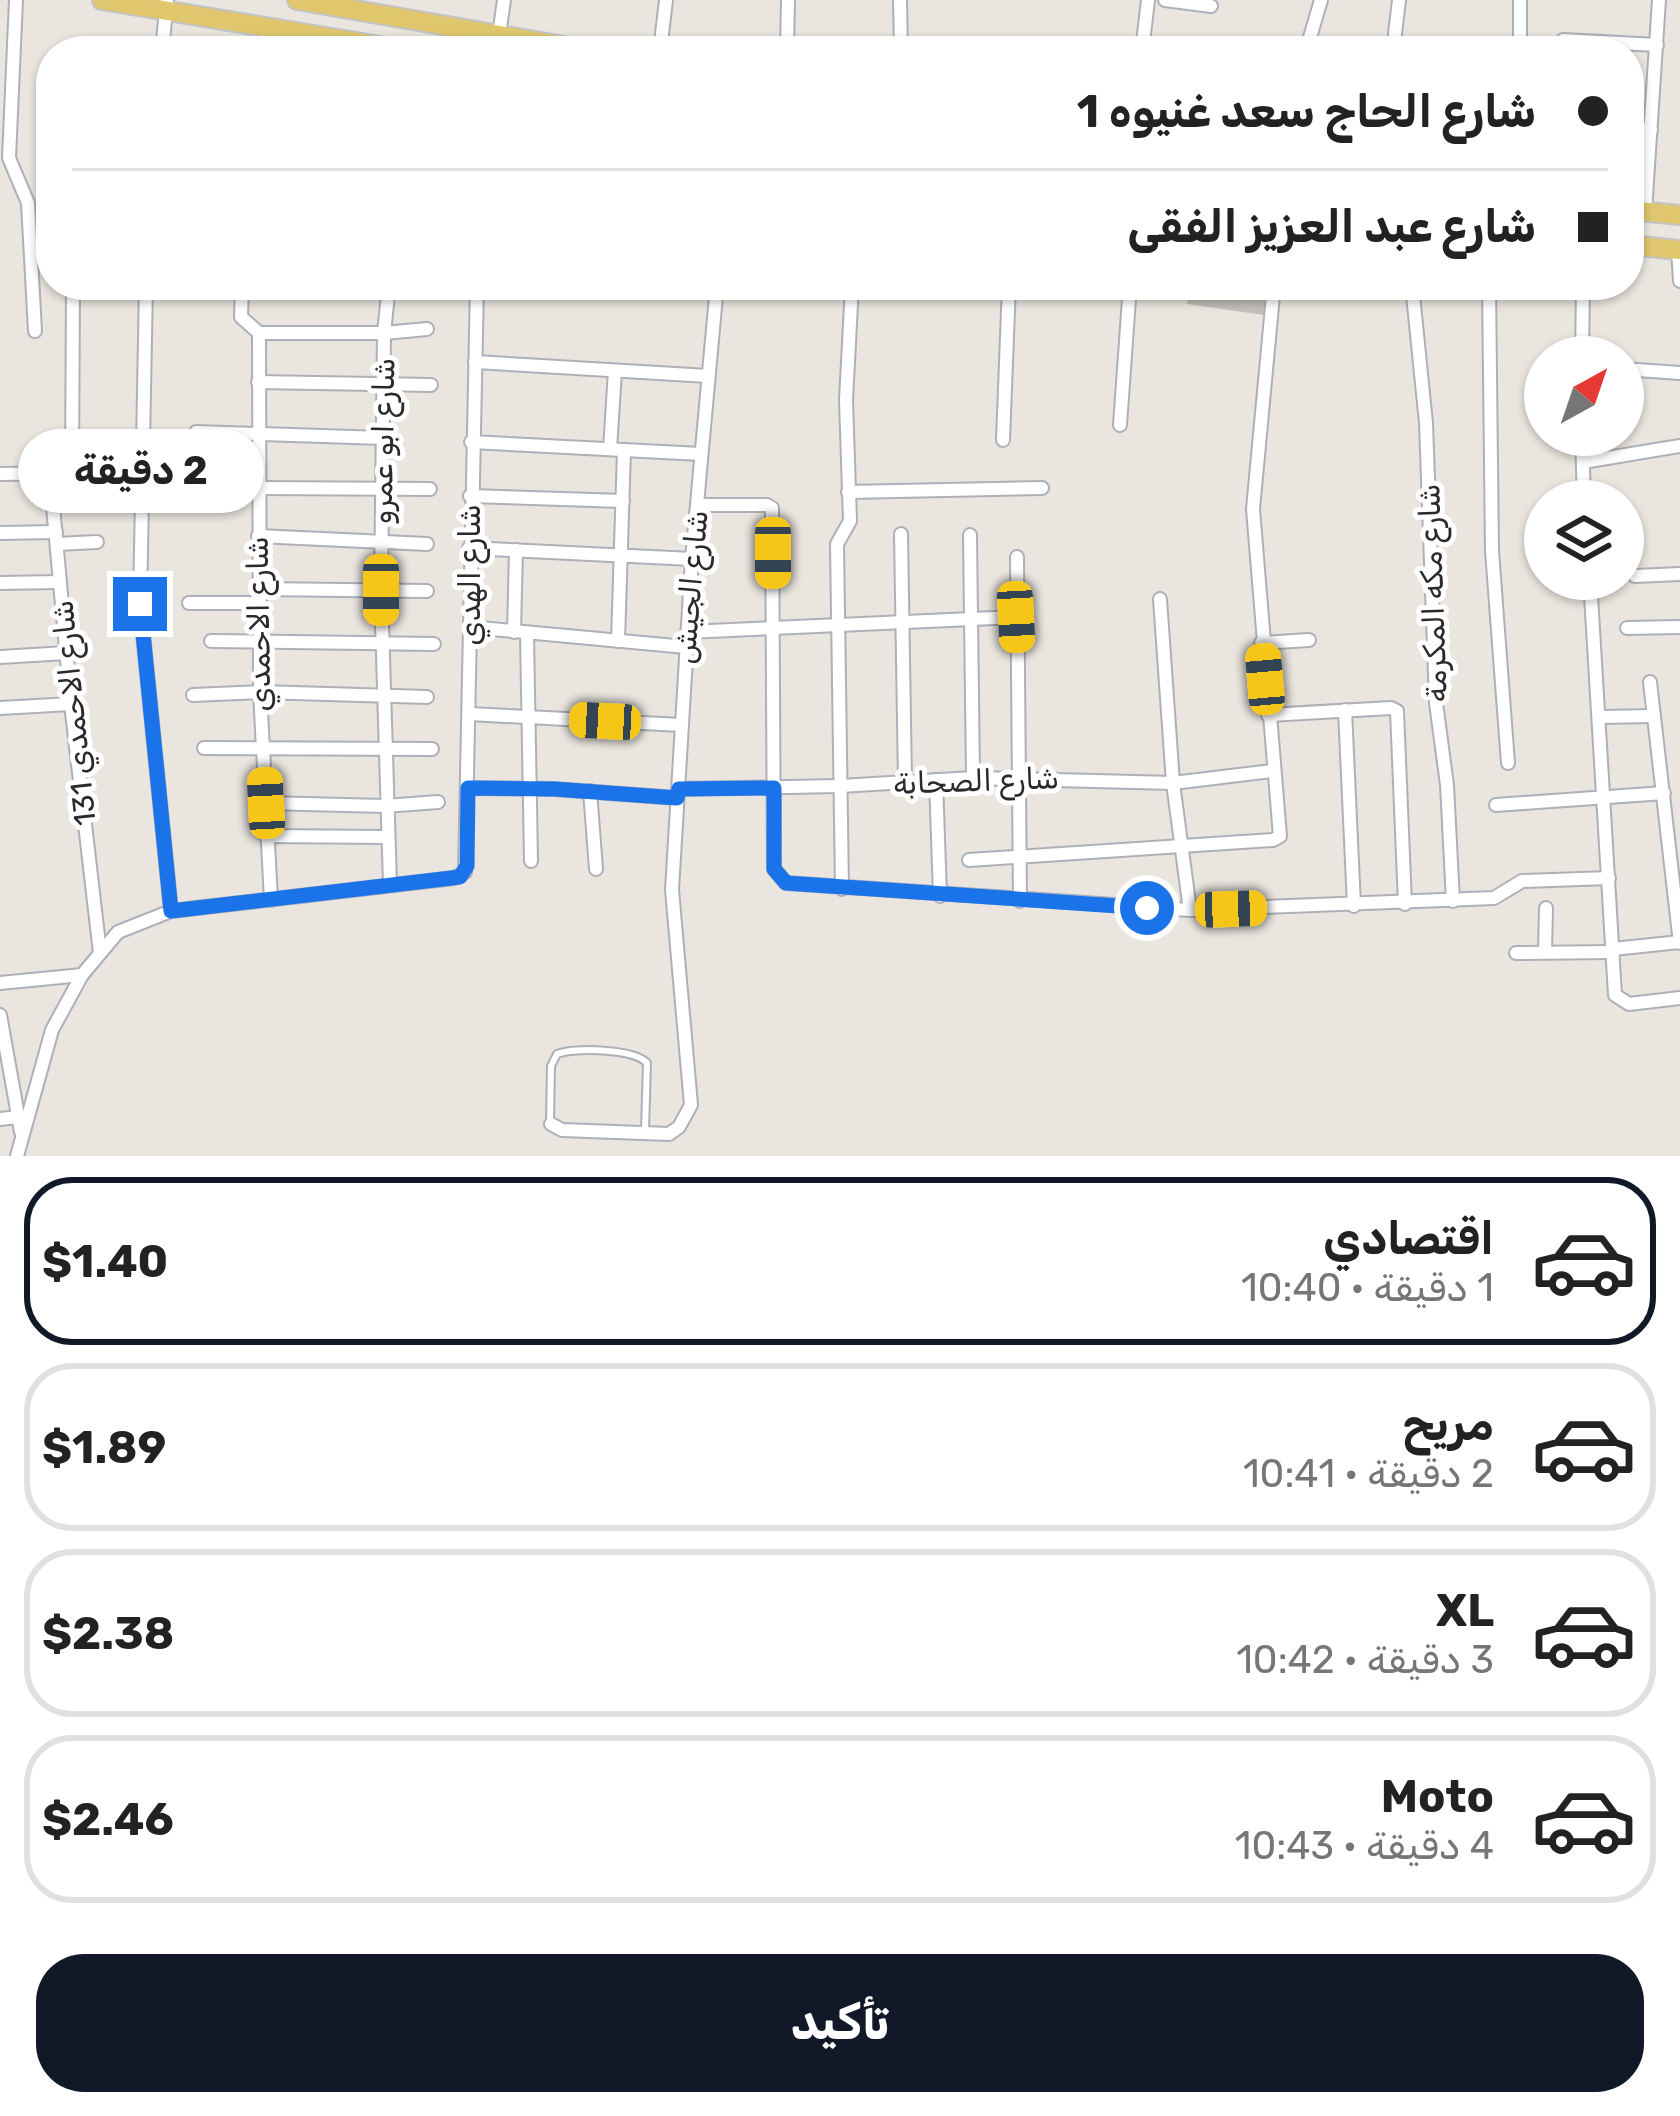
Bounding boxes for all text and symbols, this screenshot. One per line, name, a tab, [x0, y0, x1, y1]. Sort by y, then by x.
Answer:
text: شارع الحاج سعد غنيوه 1	[1077, 85, 1536, 138]
text: شارع عبد العزيز الفقى	[1128, 200, 1536, 253]
north arrow	[1524, 336, 1644, 456]
map controls	[1524, 336, 1644, 600]
street label: شارع ابو عمرو	[364, 357, 404, 525]
callout: 2 دقيقة	[17, 430, 263, 514]
text: 2 دقيقة	[74, 448, 208, 494]
button: layers	[1524, 480, 1644, 600]
street label: شارع مكه المكرمة	[1411, 483, 1457, 703]
street label: شارع الهدي	[452, 504, 491, 646]
street label: شارع الجيش	[666, 508, 718, 666]
car	[755, 517, 791, 589]
street label: شارع الاحمدي	[239, 536, 282, 712]
car	[363, 554, 399, 626]
route end	[113, 577, 167, 631]
car	[996, 580, 1036, 654]
street label: شارع الاحمدي 131	[44, 598, 107, 827]
car	[1244, 642, 1286, 716]
car	[568, 701, 642, 741]
street label: شارع الصحابة	[892, 760, 1060, 804]
car	[246, 766, 286, 840]
route start	[1120, 881, 1174, 935]
car	[1194, 890, 1268, 928]
icon: car	[1530, 1207, 1638, 1315]
text: اقتصادي	[1323, 1212, 1494, 1265]
text: $1.40	[42, 1235, 168, 1288]
text: 1 دقيقة · 10:40	[1241, 1265, 1494, 1311]
icon: car	[1530, 1393, 1638, 1501]
text: مريح	[1402, 1398, 1494, 1451]
text: $1.89	[42, 1421, 166, 1474]
text: 2 دقيقة · 10:41	[1243, 1451, 1494, 1497]
icon: car	[1530, 1579, 1638, 1687]
text: XL	[1436, 1584, 1494, 1637]
text: $2.38	[42, 1607, 174, 1660]
text: 3 دقيقة · 10:42	[1236, 1637, 1494, 1683]
icon: car	[1530, 1765, 1638, 1873]
text: Moto	[1381, 1770, 1494, 1823]
text: $2.46	[42, 1793, 174, 1846]
text: 4 دقيقة · 10:43	[1235, 1823, 1494, 1869]
button: تأكيد	[36, 1954, 1644, 2092]

